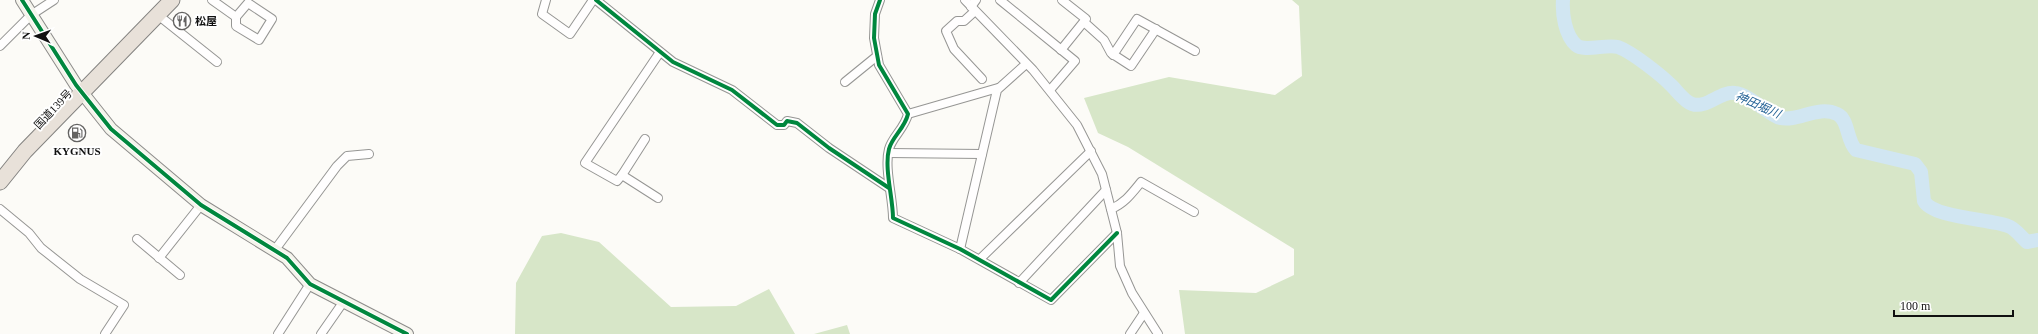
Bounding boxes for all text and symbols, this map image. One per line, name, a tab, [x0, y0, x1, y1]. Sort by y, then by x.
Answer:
restaurant icon: 松屋	[172, 11, 192, 31]
place label: 松屋	[195, 15, 217, 27]
north arrow	[16, 16, 56, 56]
text: N	[20, 31, 32, 40]
street label: 国道139号	[32, 87, 74, 131]
water label: 神田堀川	[1733, 89, 1785, 122]
fuel station icon: KYGNUS	[67, 123, 87, 143]
place label: KYGNUS	[53, 145, 101, 157]
scale bar	[1894, 292, 2013, 318]
text: 100 m	[1900, 299, 1931, 313]

